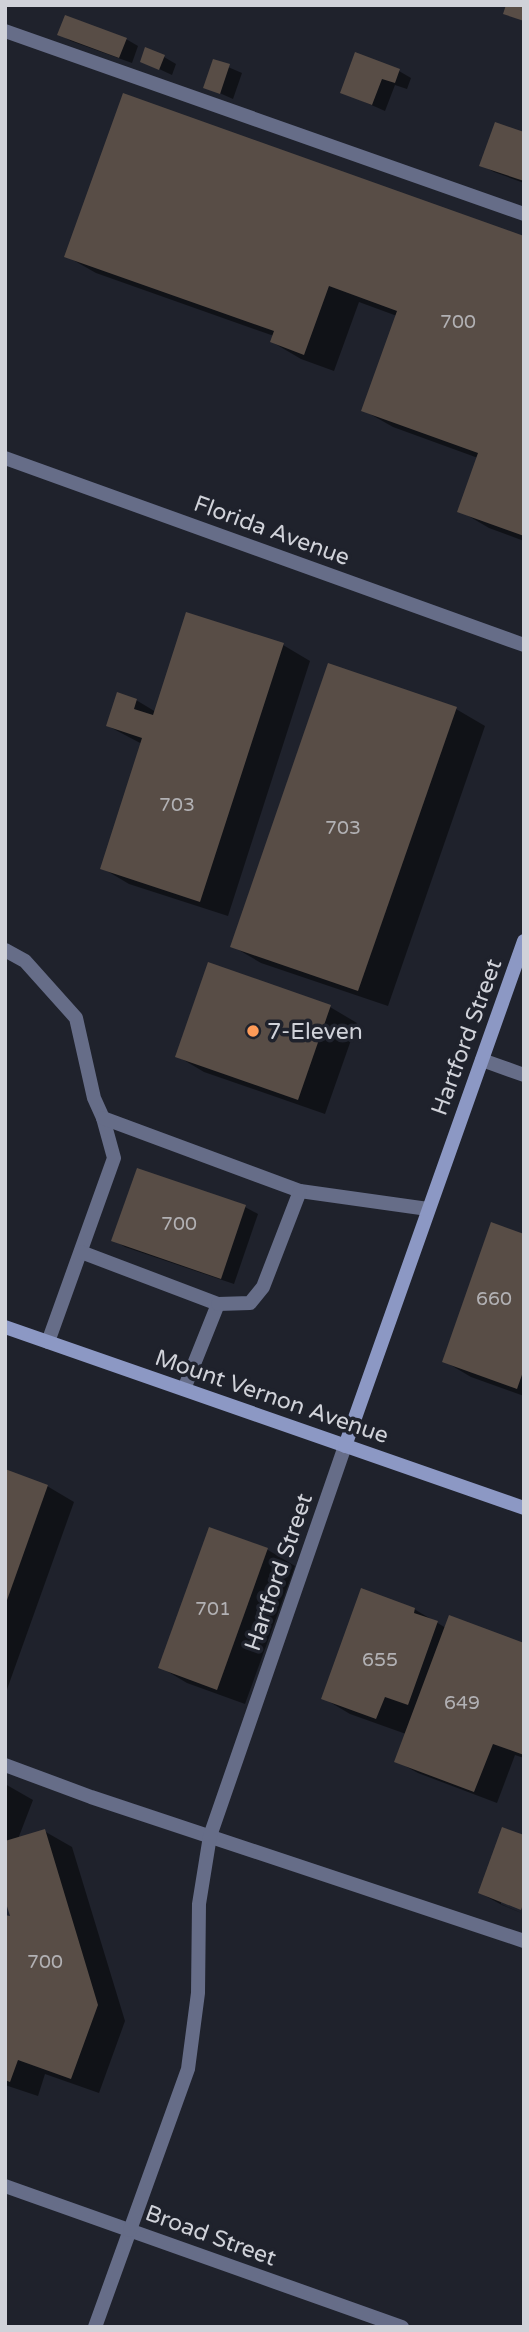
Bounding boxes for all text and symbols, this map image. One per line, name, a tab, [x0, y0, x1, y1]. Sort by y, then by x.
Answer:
house number: 700	[440, 311, 476, 333]
street label: Florida Avenue	[190, 490, 353, 572]
house number: 703	[159, 794, 195, 816]
house number: 703	[325, 817, 361, 839]
street label: Hartford Street	[426, 955, 508, 1120]
place label: 7-Eleven	[267, 1018, 363, 1046]
marker: 7-Eleven	[245, 1023, 261, 1039]
house number: 700	[161, 1213, 197, 1235]
house number: 660	[476, 1288, 512, 1310]
street label: Mount Vernon Avenue	[151, 1344, 392, 1450]
street label: Hartford Street	[239, 1490, 319, 1655]
house number: 701	[195, 1598, 231, 1620]
house number: 655	[362, 1649, 398, 1671]
house number: 649	[444, 1692, 480, 1714]
house number: 700	[27, 1951, 63, 1973]
street label: Broad Street	[141, 2199, 280, 2273]

